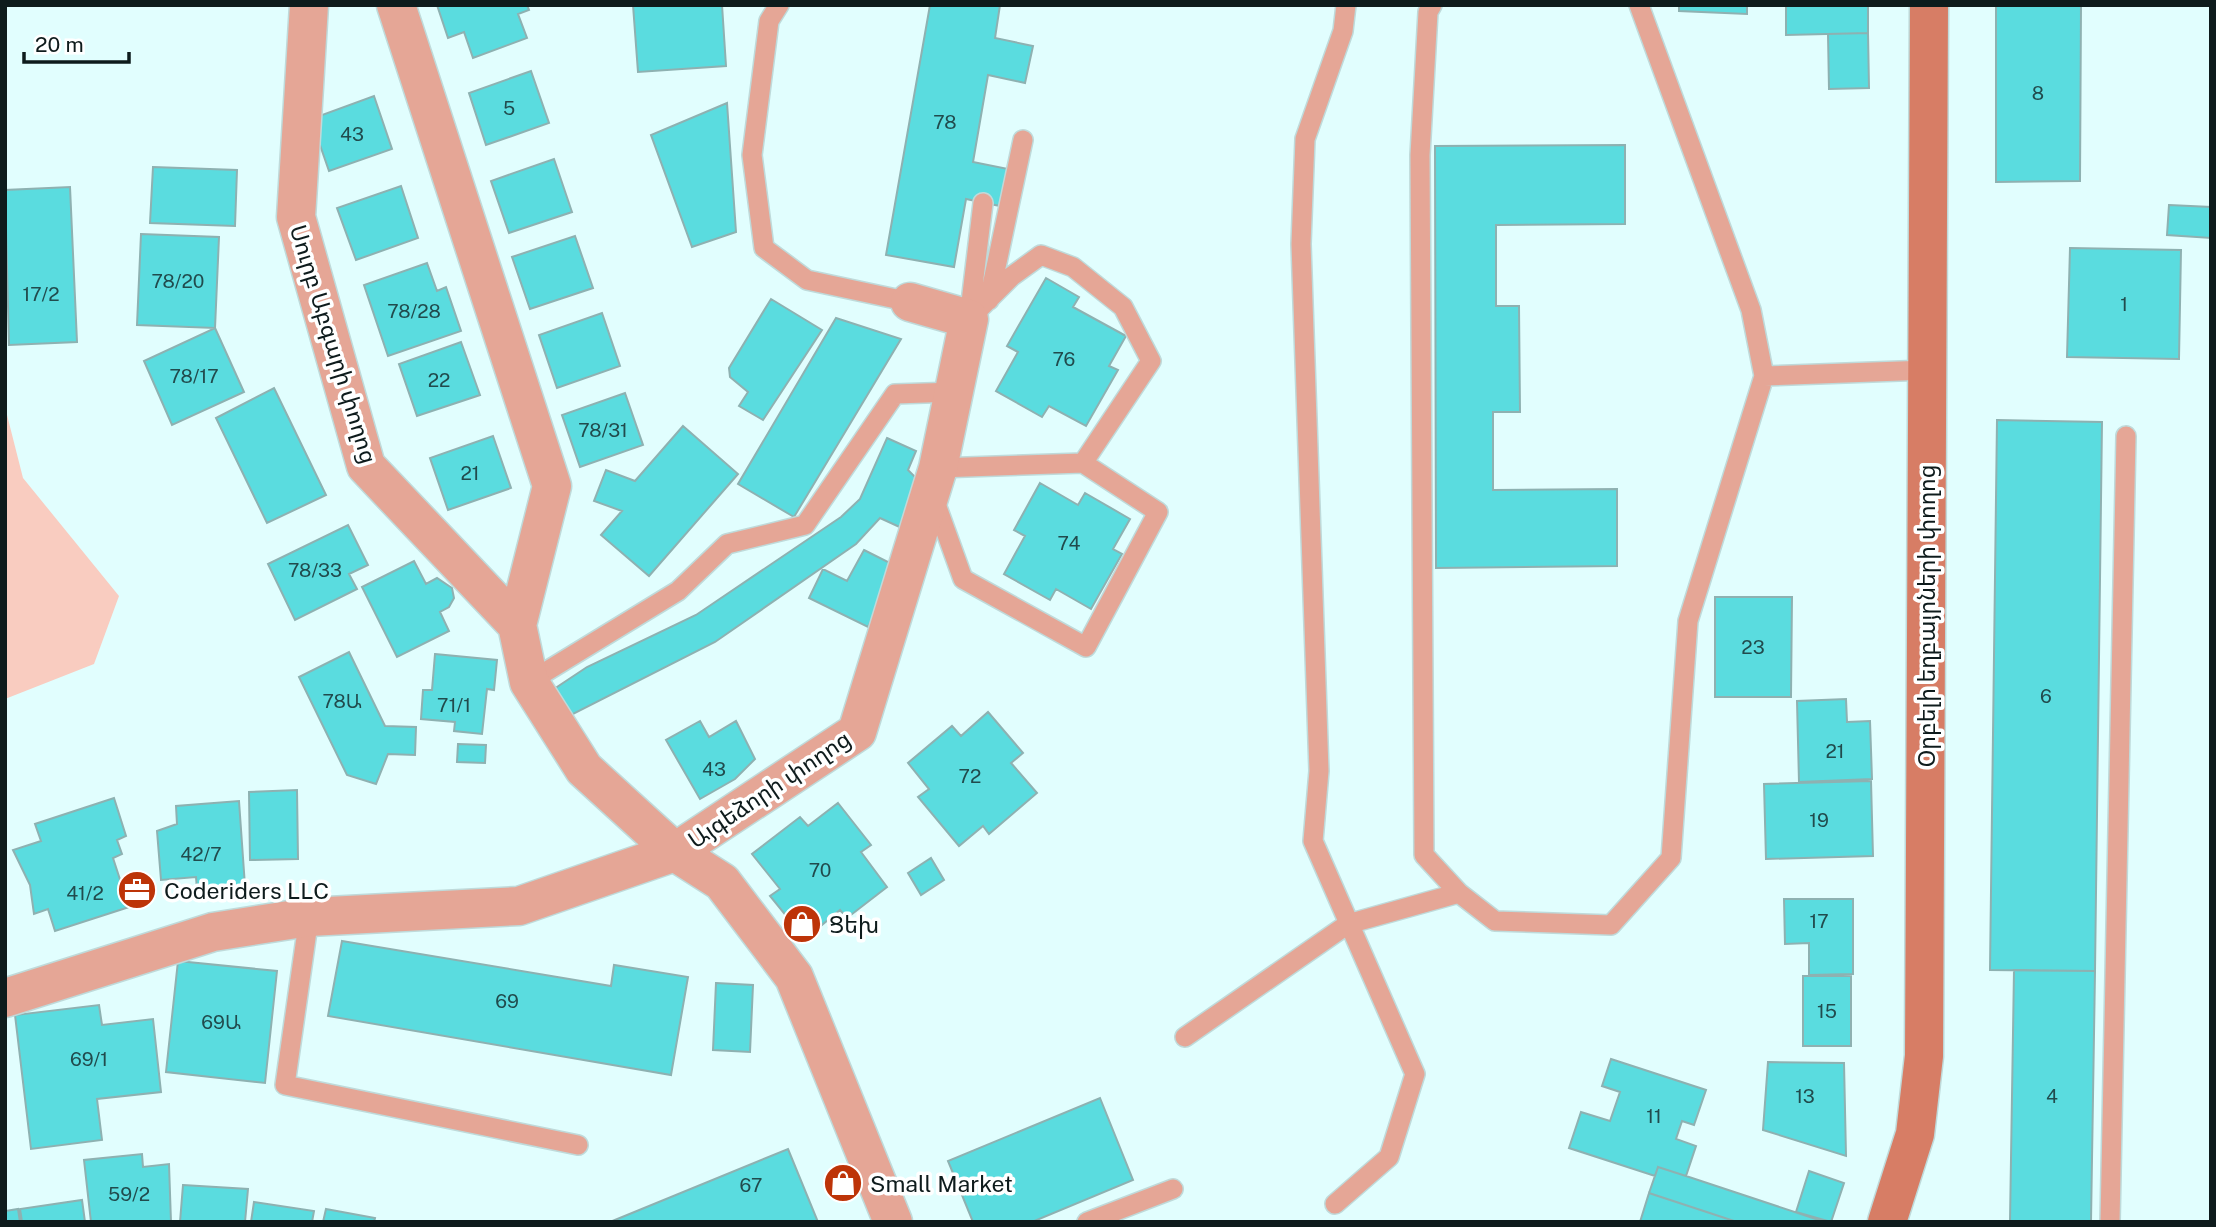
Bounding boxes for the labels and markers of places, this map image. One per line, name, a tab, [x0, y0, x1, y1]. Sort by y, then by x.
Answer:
office icon: Coderiders LLC	[116, 869, 158, 911]
place label: Coderiders LLC	[164, 877, 329, 904]
shop icon: Ցեխ	[781, 903, 823, 945]
place label: Ցեխ	[829, 911, 879, 939]
shop icon: Small Market	[822, 1162, 864, 1204]
place label: Small Market	[870, 1170, 1013, 1197]

